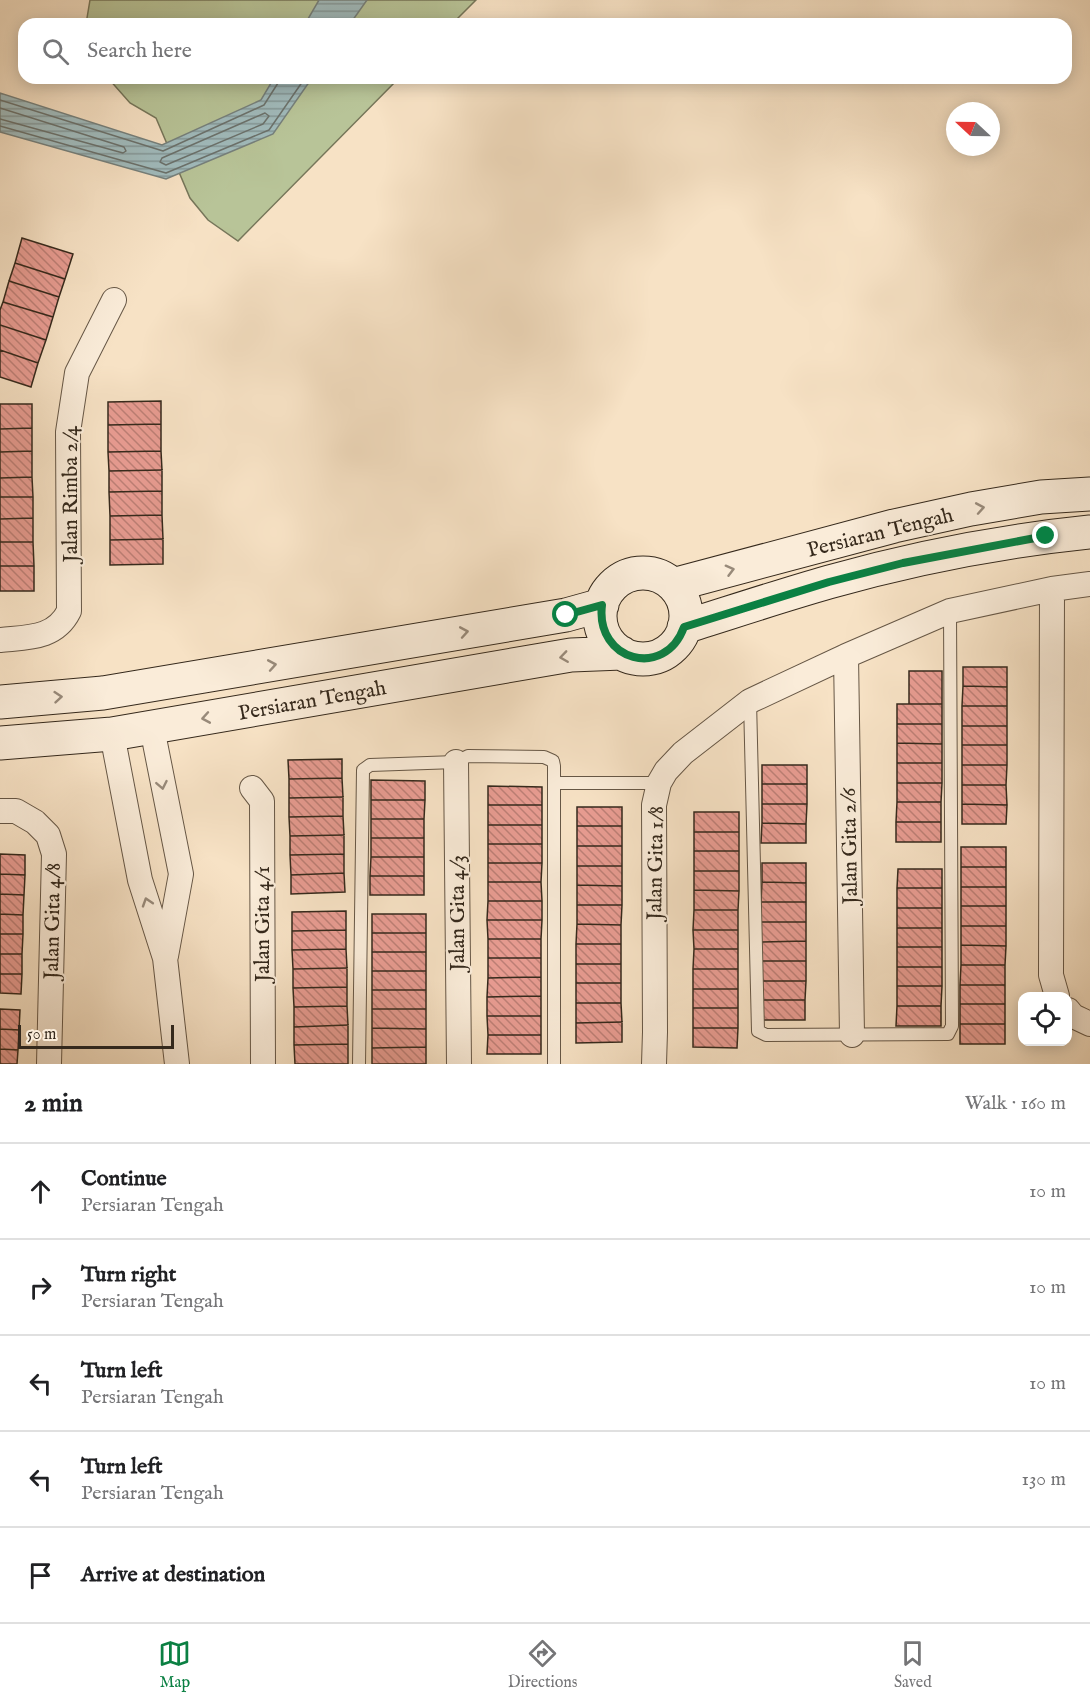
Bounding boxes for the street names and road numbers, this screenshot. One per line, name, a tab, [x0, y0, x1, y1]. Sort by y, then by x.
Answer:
street label: Jalan Rimba 2/4	[58, 425, 85, 564]
street label: Persiaran Tengah	[804, 502, 956, 565]
street label: Persiaran Tengah	[236, 675, 388, 728]
street label: Jalan Gita 2/6	[836, 786, 865, 907]
street label: Jalan Gita 1/8	[642, 806, 671, 922]
street label: Jalan Gita 4/3	[445, 855, 472, 973]
street label: Jalan Gita 4/8	[39, 862, 68, 982]
street label: Jalan Gita 4/1	[250, 866, 277, 984]

